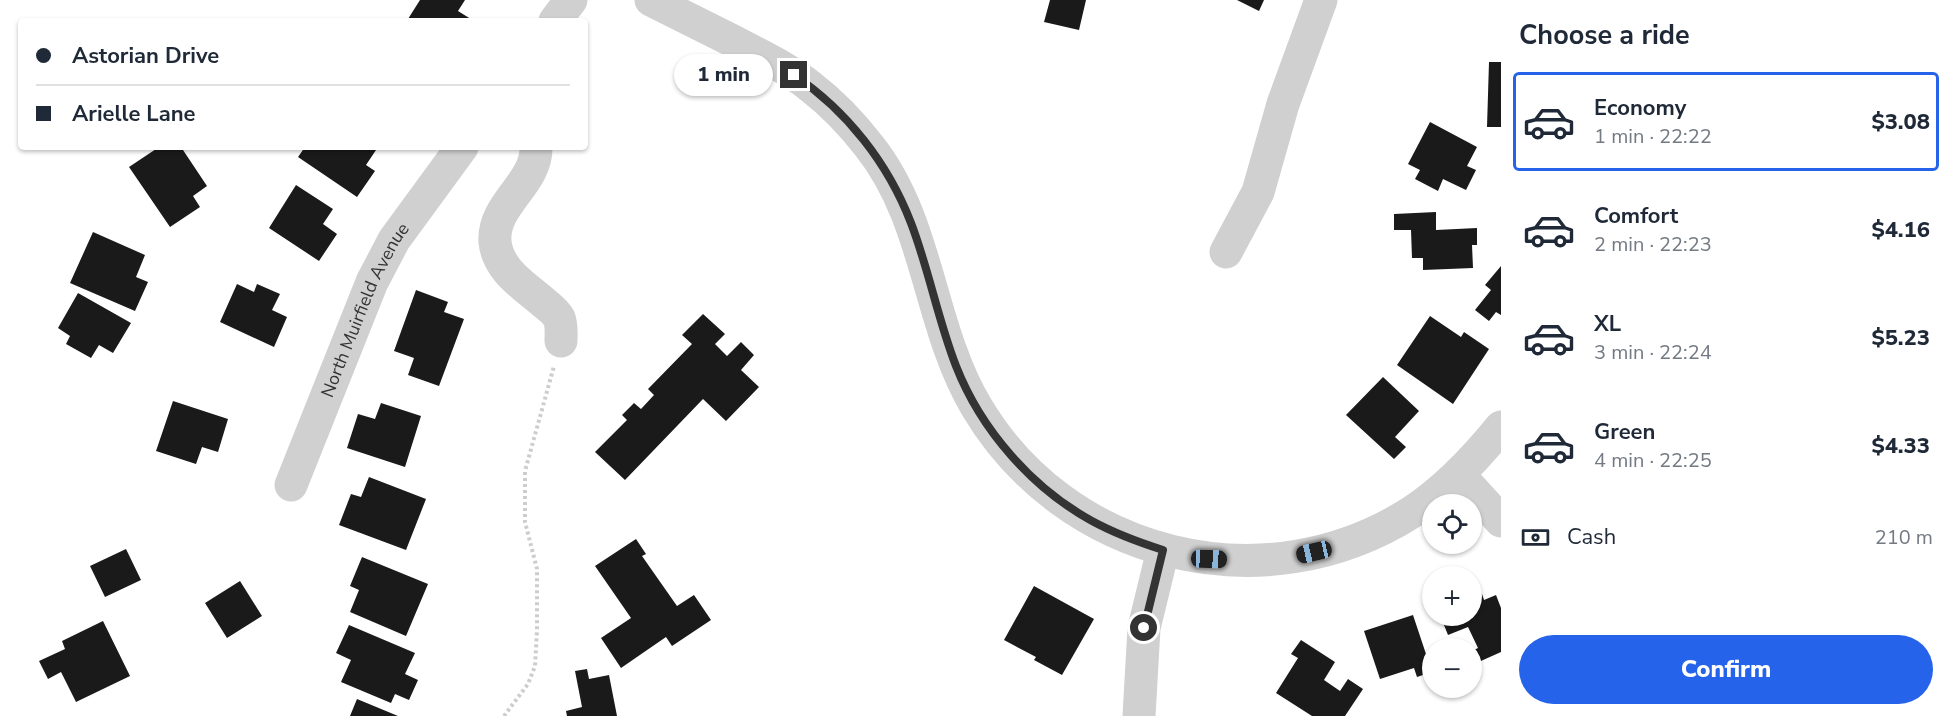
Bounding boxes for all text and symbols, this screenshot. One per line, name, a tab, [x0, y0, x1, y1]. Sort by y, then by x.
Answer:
text: Choose a ride	[1519, 17, 1690, 54]
text: Astorian Drive	[72, 41, 219, 71]
callout: 1 min	[674, 54, 773, 96]
text: 1 min	[697, 61, 750, 88]
route end	[780, 61, 807, 88]
text: Economy	[1594, 93, 1686, 123]
icon: car	[1522, 95, 1576, 149]
text: Arielle Lane	[72, 99, 196, 129]
text: $3.08	[1871, 107, 1930, 137]
text: 1 min · 22:22	[1594, 123, 1712, 150]
text: Comfort	[1594, 201, 1678, 231]
icon: car	[1522, 203, 1576, 257]
text: $4.16	[1871, 215, 1930, 245]
street label: North Muirfield Avenue	[315, 218, 415, 401]
text: 2 min · 22:23	[1594, 231, 1712, 258]
text: XL	[1594, 309, 1621, 339]
icon: car	[1522, 311, 1576, 365]
text: $5.23	[1871, 323, 1930, 353]
text: 3 min · 22:24	[1594, 339, 1712, 366]
text: Green	[1594, 417, 1655, 447]
icon: car	[1522, 419, 1576, 473]
text: $4.33	[1871, 431, 1930, 461]
text: 4 min · 22:25	[1594, 447, 1712, 474]
map controls	[1422, 494, 1482, 698]
button: locate	[1422, 494, 1482, 554]
icon: cash	[1519, 521, 1552, 554]
text: Cash	[1567, 522, 1616, 552]
text: 210 m	[1875, 524, 1933, 551]
car	[1294, 539, 1334, 565]
car	[1191, 549, 1227, 569]
button: +	[1422, 566, 1482, 626]
route start	[1130, 614, 1157, 641]
button: Confirm	[1519, 635, 1933, 704]
button: −	[1422, 638, 1482, 698]

